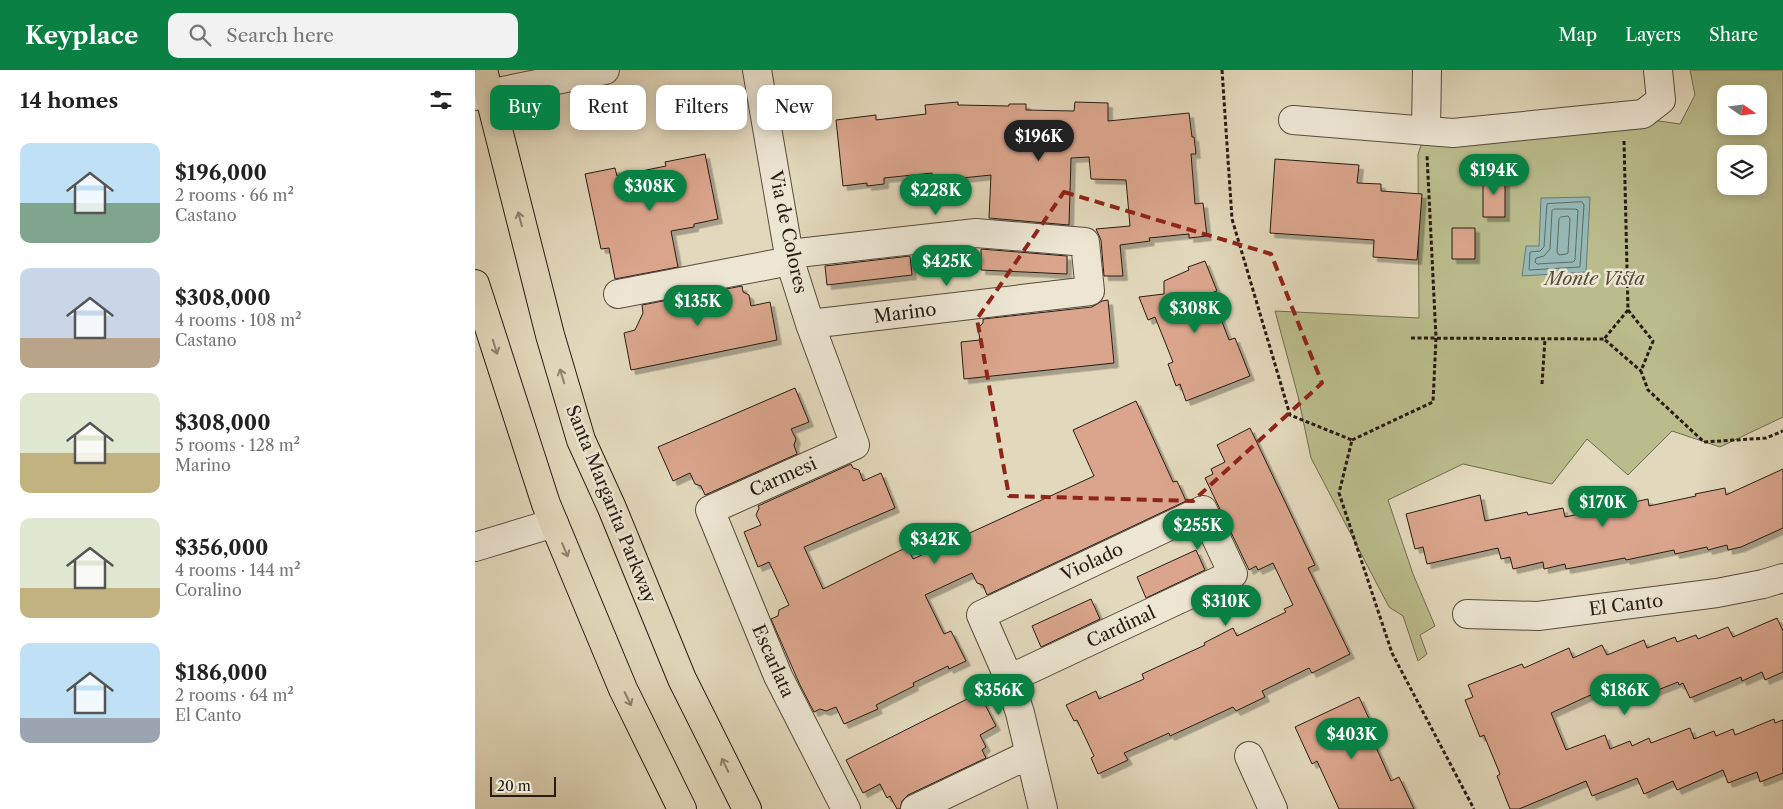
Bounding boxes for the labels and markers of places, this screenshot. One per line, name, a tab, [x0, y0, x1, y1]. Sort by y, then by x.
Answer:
pin: $196K	[1004, 119, 1074, 162]
pin: $194K	[1459, 154, 1529, 196]
pin: $308K	[615, 170, 685, 212]
pin: $228K	[901, 174, 971, 216]
pin: $425K	[912, 244, 982, 287]
pin: $135K	[663, 284, 733, 327]
pin: $308K	[1160, 292, 1230, 334]
pin: $170K	[1568, 486, 1638, 528]
pin: $255K	[1163, 508, 1233, 551]
pin: $342K	[900, 522, 970, 565]
pin: $310K	[1191, 584, 1261, 627]
pin: $356K	[964, 674, 1034, 716]
pin: $186K	[1590, 674, 1660, 716]
pin: $403K	[1317, 718, 1387, 760]

